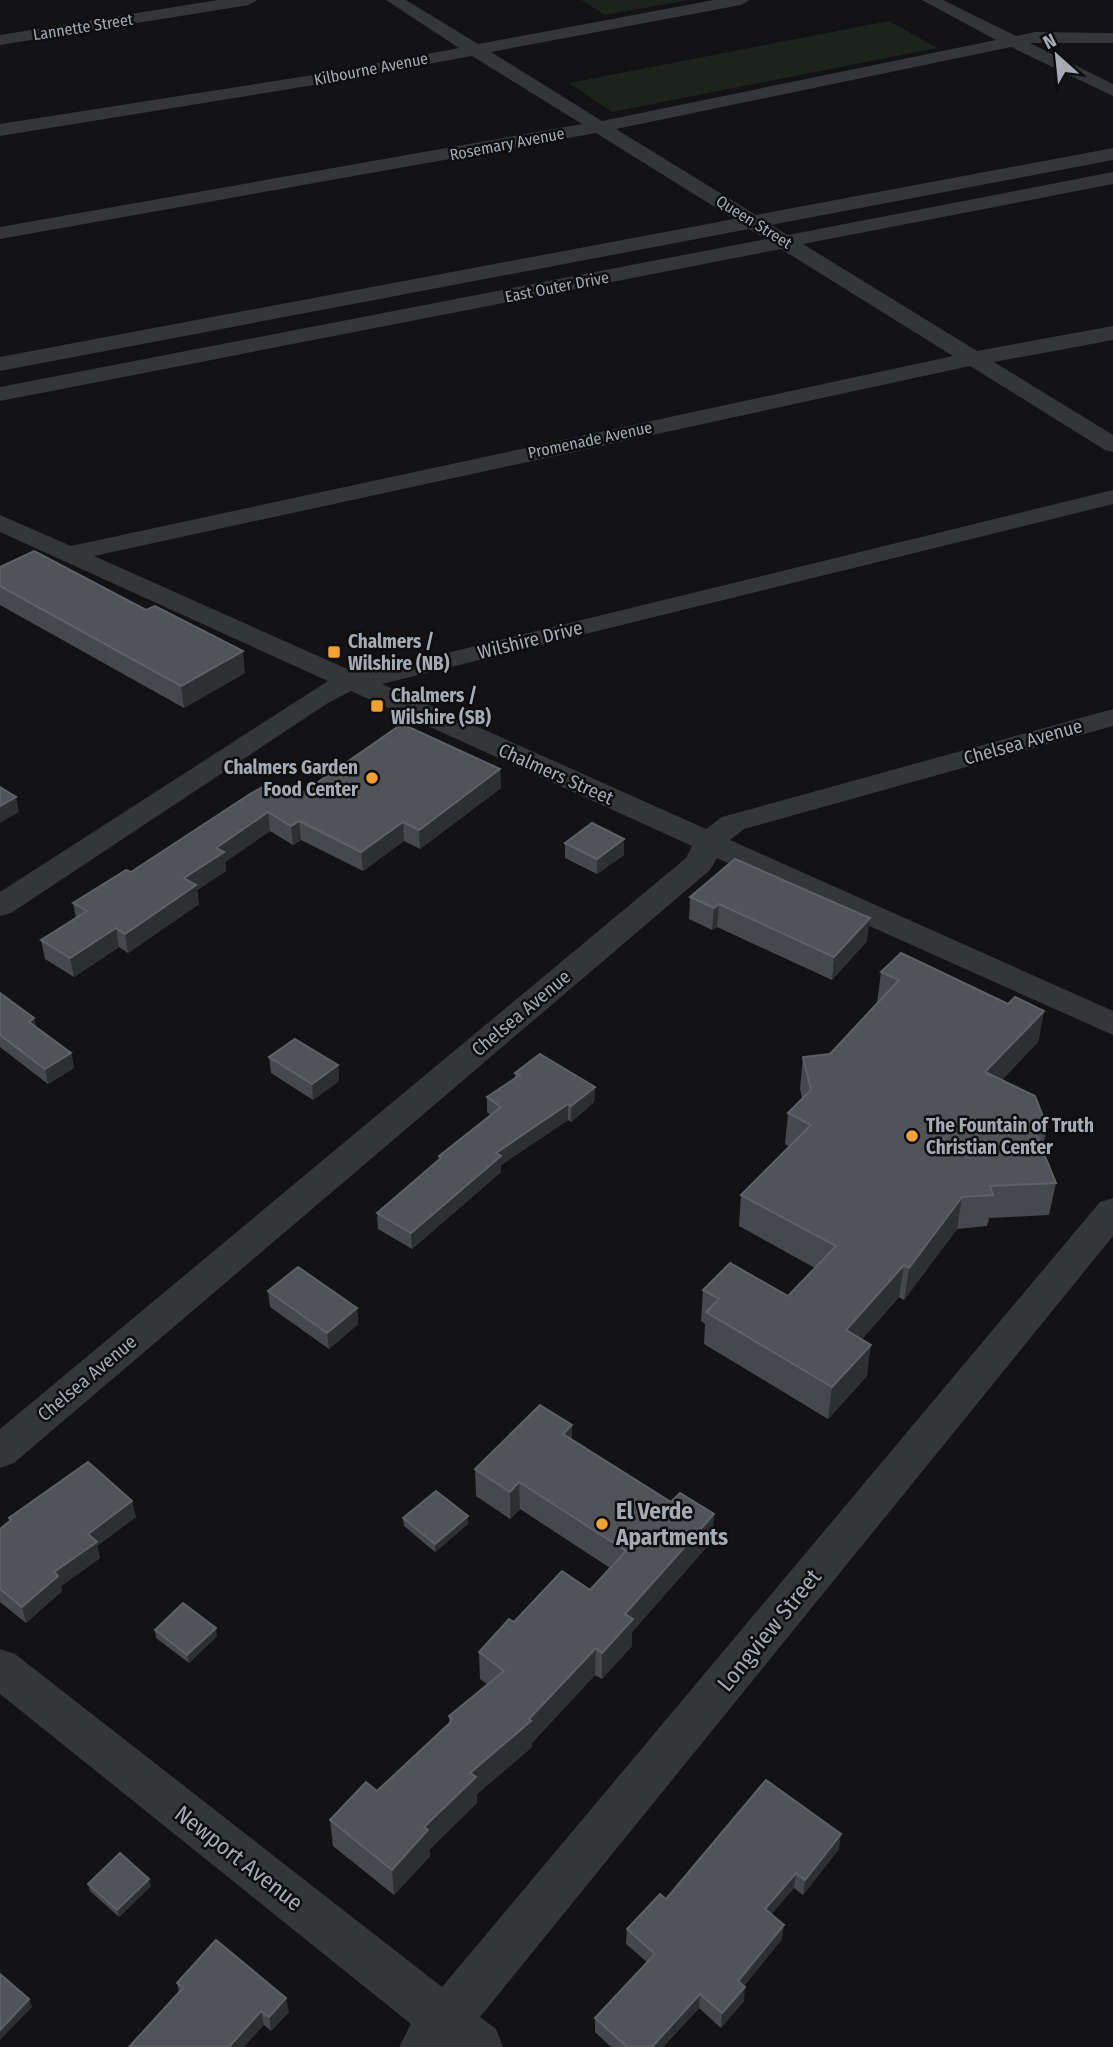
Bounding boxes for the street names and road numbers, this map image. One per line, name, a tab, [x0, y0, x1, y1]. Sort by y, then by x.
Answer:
street label: Lannette Street	[32, 10, 135, 44]
street label: Kilbourne Avenue	[312, 49, 430, 89]
street label: Rosemary Avenue	[448, 124, 566, 164]
street label: Queen Street	[713, 191, 796, 253]
street label: East Outer Drive	[503, 268, 611, 306]
street label: Promenade Avenue	[526, 418, 654, 462]
street label: Wilshire Drive	[475, 616, 585, 664]
street label: Chelsea Avenue	[961, 714, 1085, 770]
street label: Chalmers Street	[495, 738, 618, 810]
street label: Chelsea Avenue	[467, 965, 575, 1061]
street label: Chelsea Avenue	[33, 1330, 141, 1426]
street label: Longview Street	[711, 1563, 827, 1697]
street label: Newport Avenue	[169, 1799, 309, 1917]

